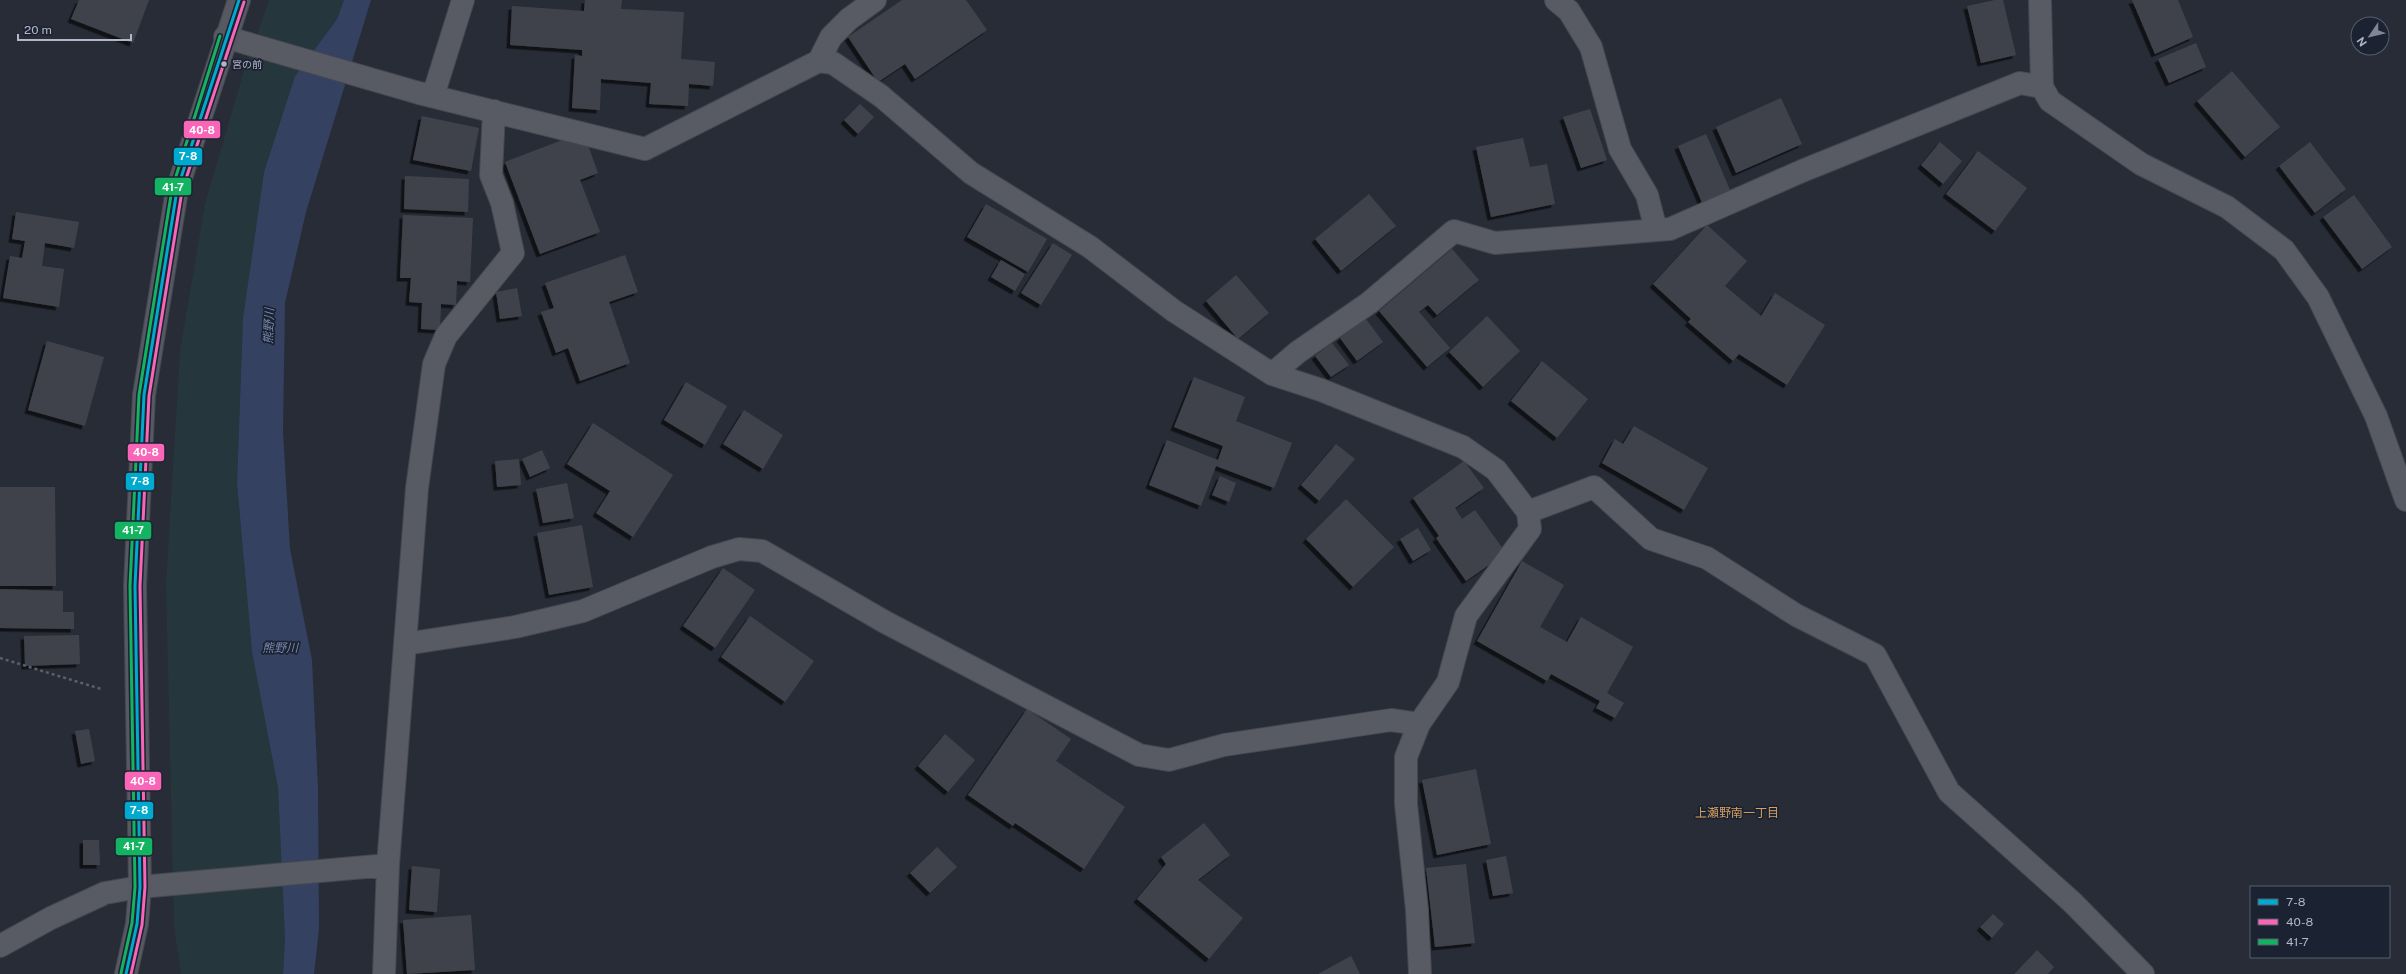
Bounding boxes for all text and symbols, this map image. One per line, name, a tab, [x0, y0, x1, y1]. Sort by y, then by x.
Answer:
scale bar	[18, 16, 131, 42]
north arrow	[2350, 16, 2390, 56]
text: 20 m	[24, 23, 52, 37]
text: N	[2354, 35, 2369, 49]
place label: 宮の前	[232, 58, 262, 70]
marker: 宮の前	[219, 59, 229, 69]
line badge: 40-8	[183, 120, 221, 139]
text: 40-8	[189, 124, 215, 136]
line badge: 7-8	[173, 147, 203, 166]
text: 7-8	[179, 150, 197, 162]
line badge: 41-7	[154, 177, 192, 196]
text: 41-7	[162, 181, 184, 193]
water label: 熊野川	[261, 306, 277, 344]
line badge: 40-8	[127, 443, 165, 462]
text: 40-8	[133, 446, 159, 458]
line badge: 7-8	[125, 472, 155, 491]
text: 7-8	[131, 475, 149, 487]
line badge: 41-7	[114, 521, 152, 540]
text: 41-7	[122, 524, 144, 536]
water label: 熊野川	[262, 641, 300, 655]
line badge: 40-8	[124, 771, 162, 791]
text: 40-8	[130, 775, 156, 787]
line badge: 7-8	[124, 801, 154, 820]
text: 7-8	[130, 804, 148, 816]
district label: 上瀬野南一丁目	[1695, 806, 1779, 820]
line badge: 41-7	[115, 837, 153, 856]
text: 41-7	[123, 840, 145, 852]
legend	[2250, 886, 2390, 958]
text: 7-8	[2286, 895, 2306, 909]
text: 40-8	[2286, 915, 2313, 929]
text: 41-7	[2286, 935, 2309, 949]

